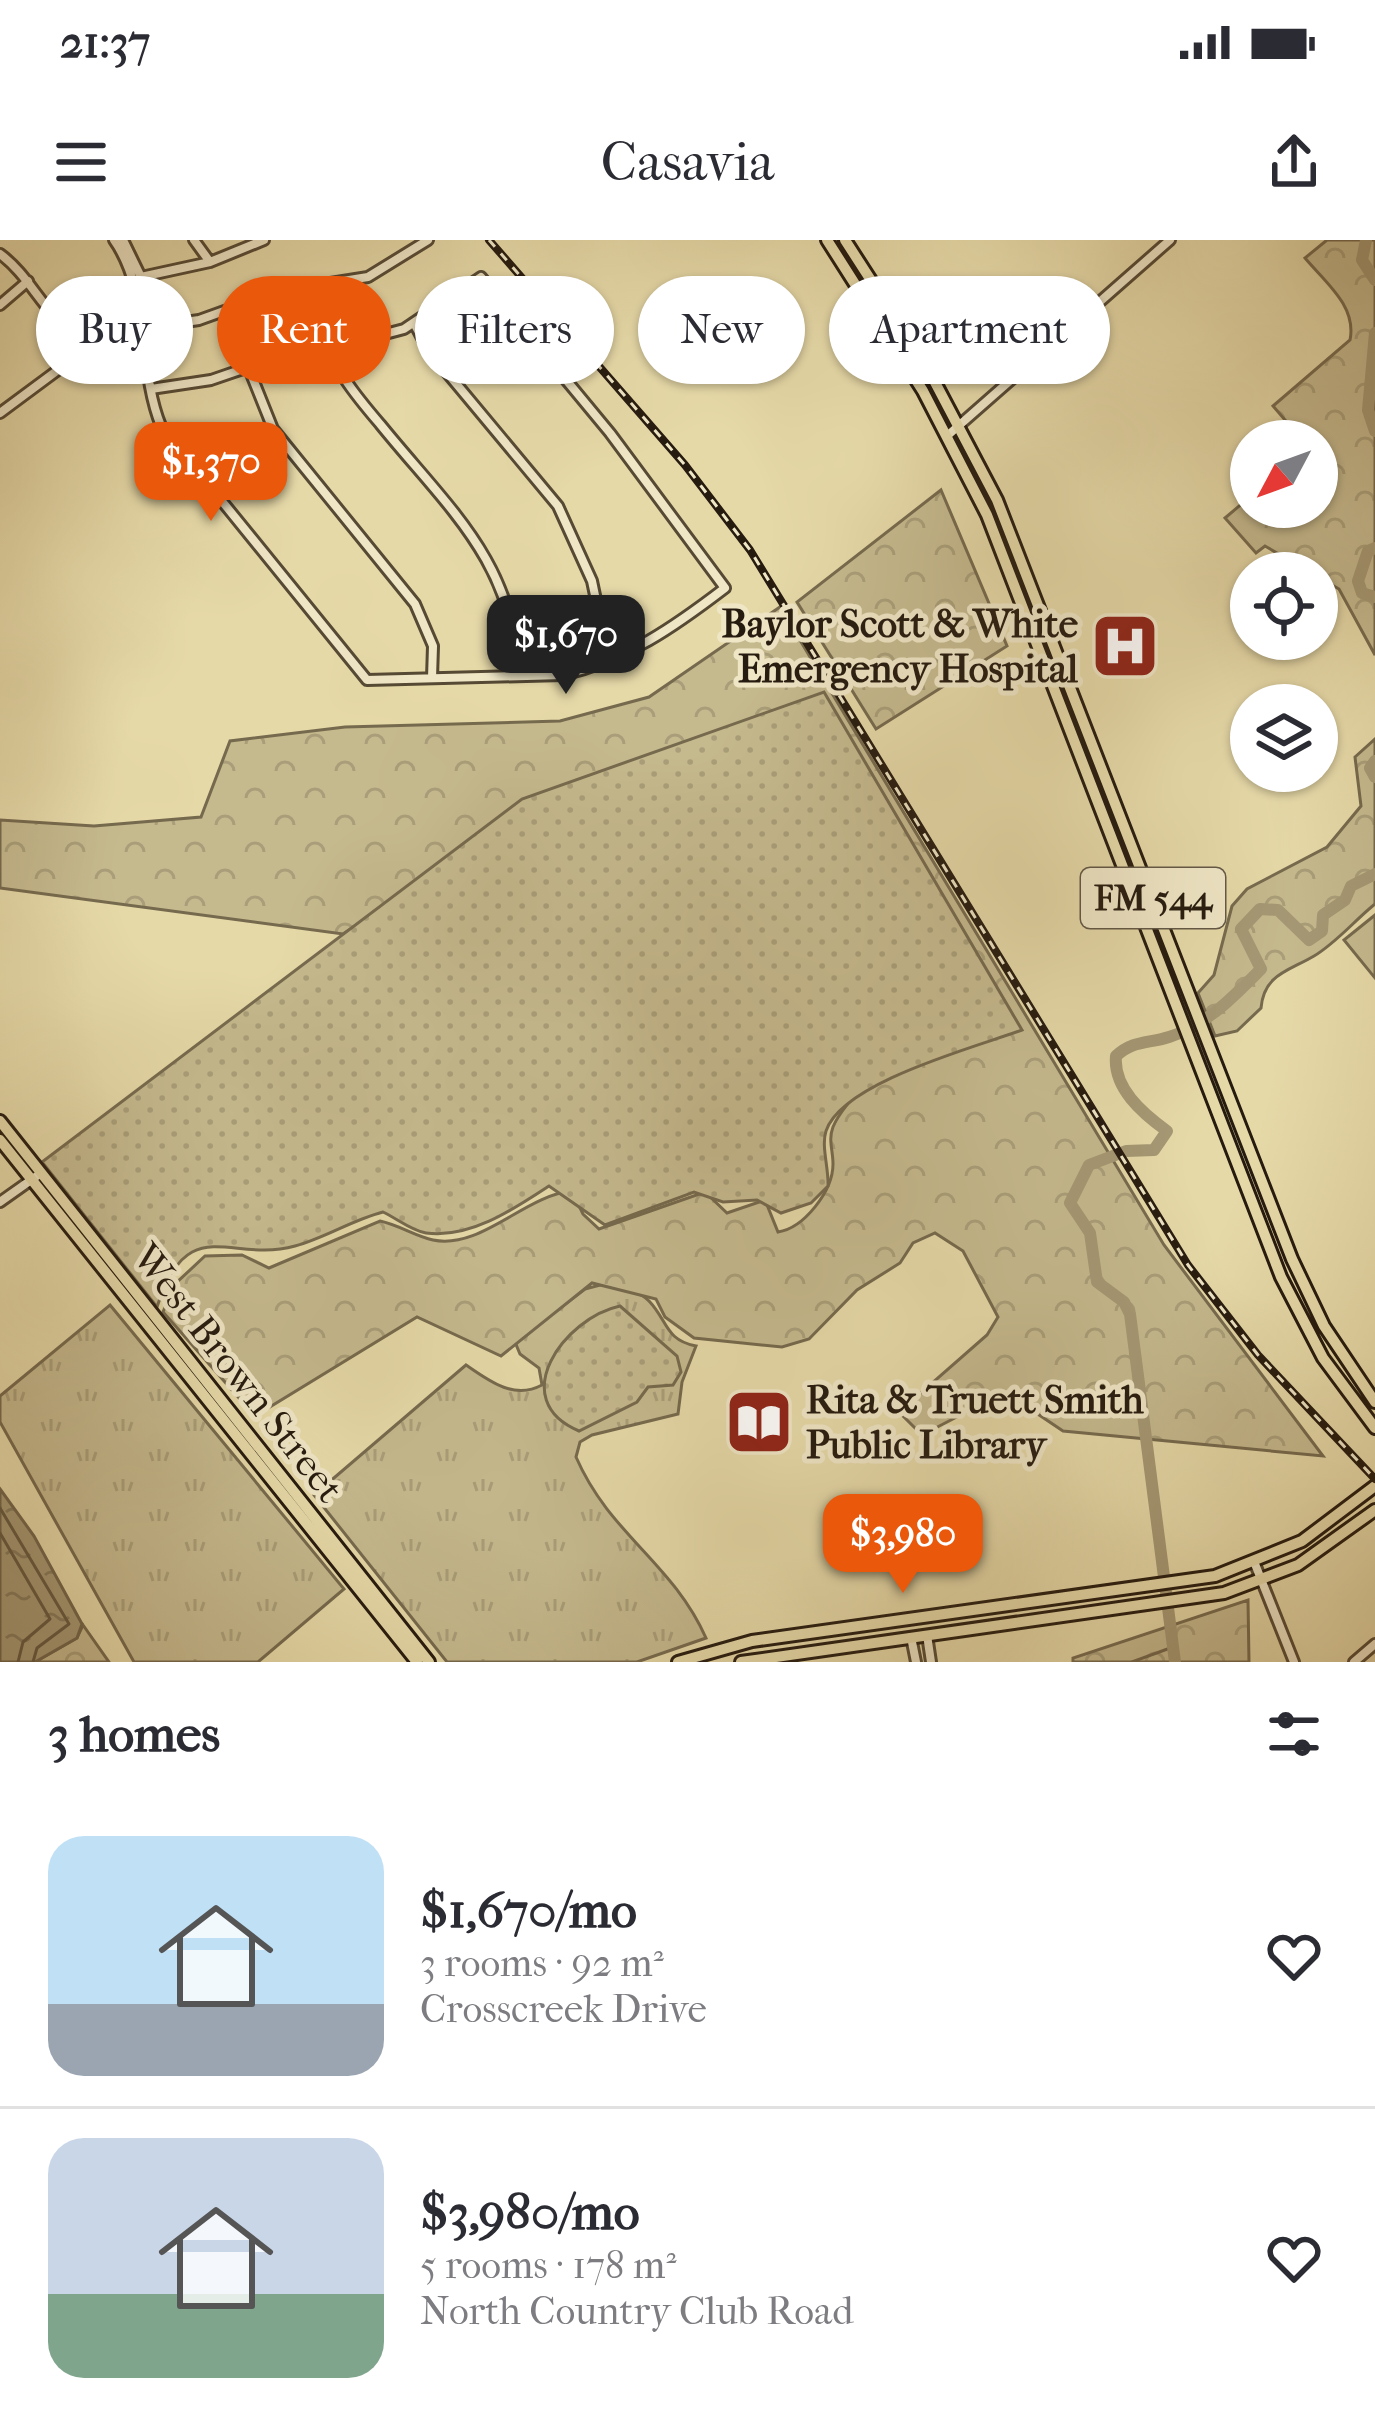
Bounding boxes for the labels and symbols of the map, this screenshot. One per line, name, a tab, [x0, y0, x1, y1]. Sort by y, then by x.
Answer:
north arrow	[1230, 420, 1338, 528]
pin: $1,370	[113, 422, 309, 524]
pin: $1,670	[468, 595, 664, 697]
place label: Baylor Scott & White Emergency Hospital	[722, 601, 1078, 692]
hospital icon: Baylor Scott & White Emergency Hospital	[1090, 611, 1160, 681]
road number: FM 544	[1081, 868, 1225, 928]
street label: West Brown Street	[122, 1234, 353, 1511]
place label: Rita & Truett Smith Public Library	[806, 1377, 1145, 1468]
library icon: Rita & Truett Smith Public Library	[724, 1387, 794, 1457]
pin: $3,980	[805, 1494, 1001, 1596]

